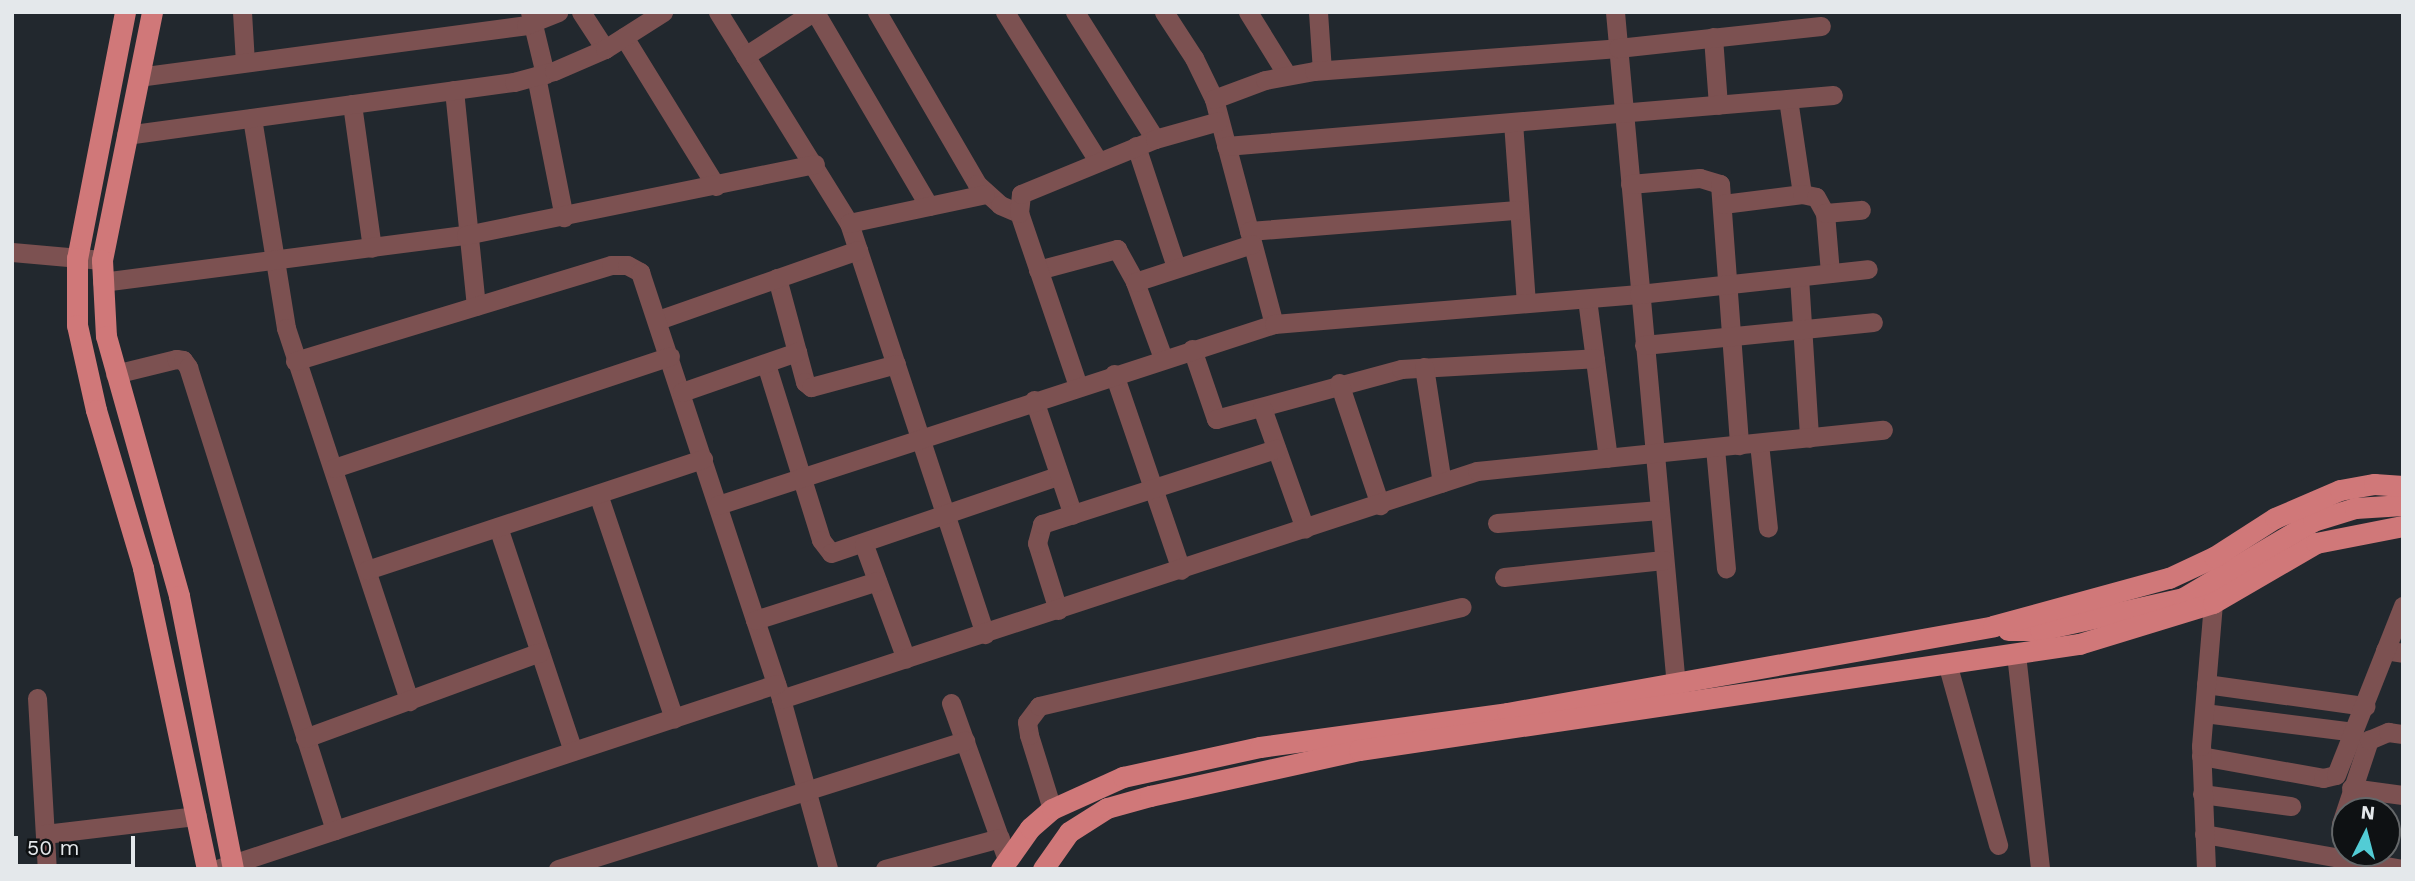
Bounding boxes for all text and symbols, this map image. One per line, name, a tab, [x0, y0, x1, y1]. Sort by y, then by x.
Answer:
north arrow	[2331, 797, 2401, 867]
text: N	[2360, 800, 2376, 825]
scale bar	[18, 822, 138, 866]
text: 50 m	[27, 835, 79, 860]

